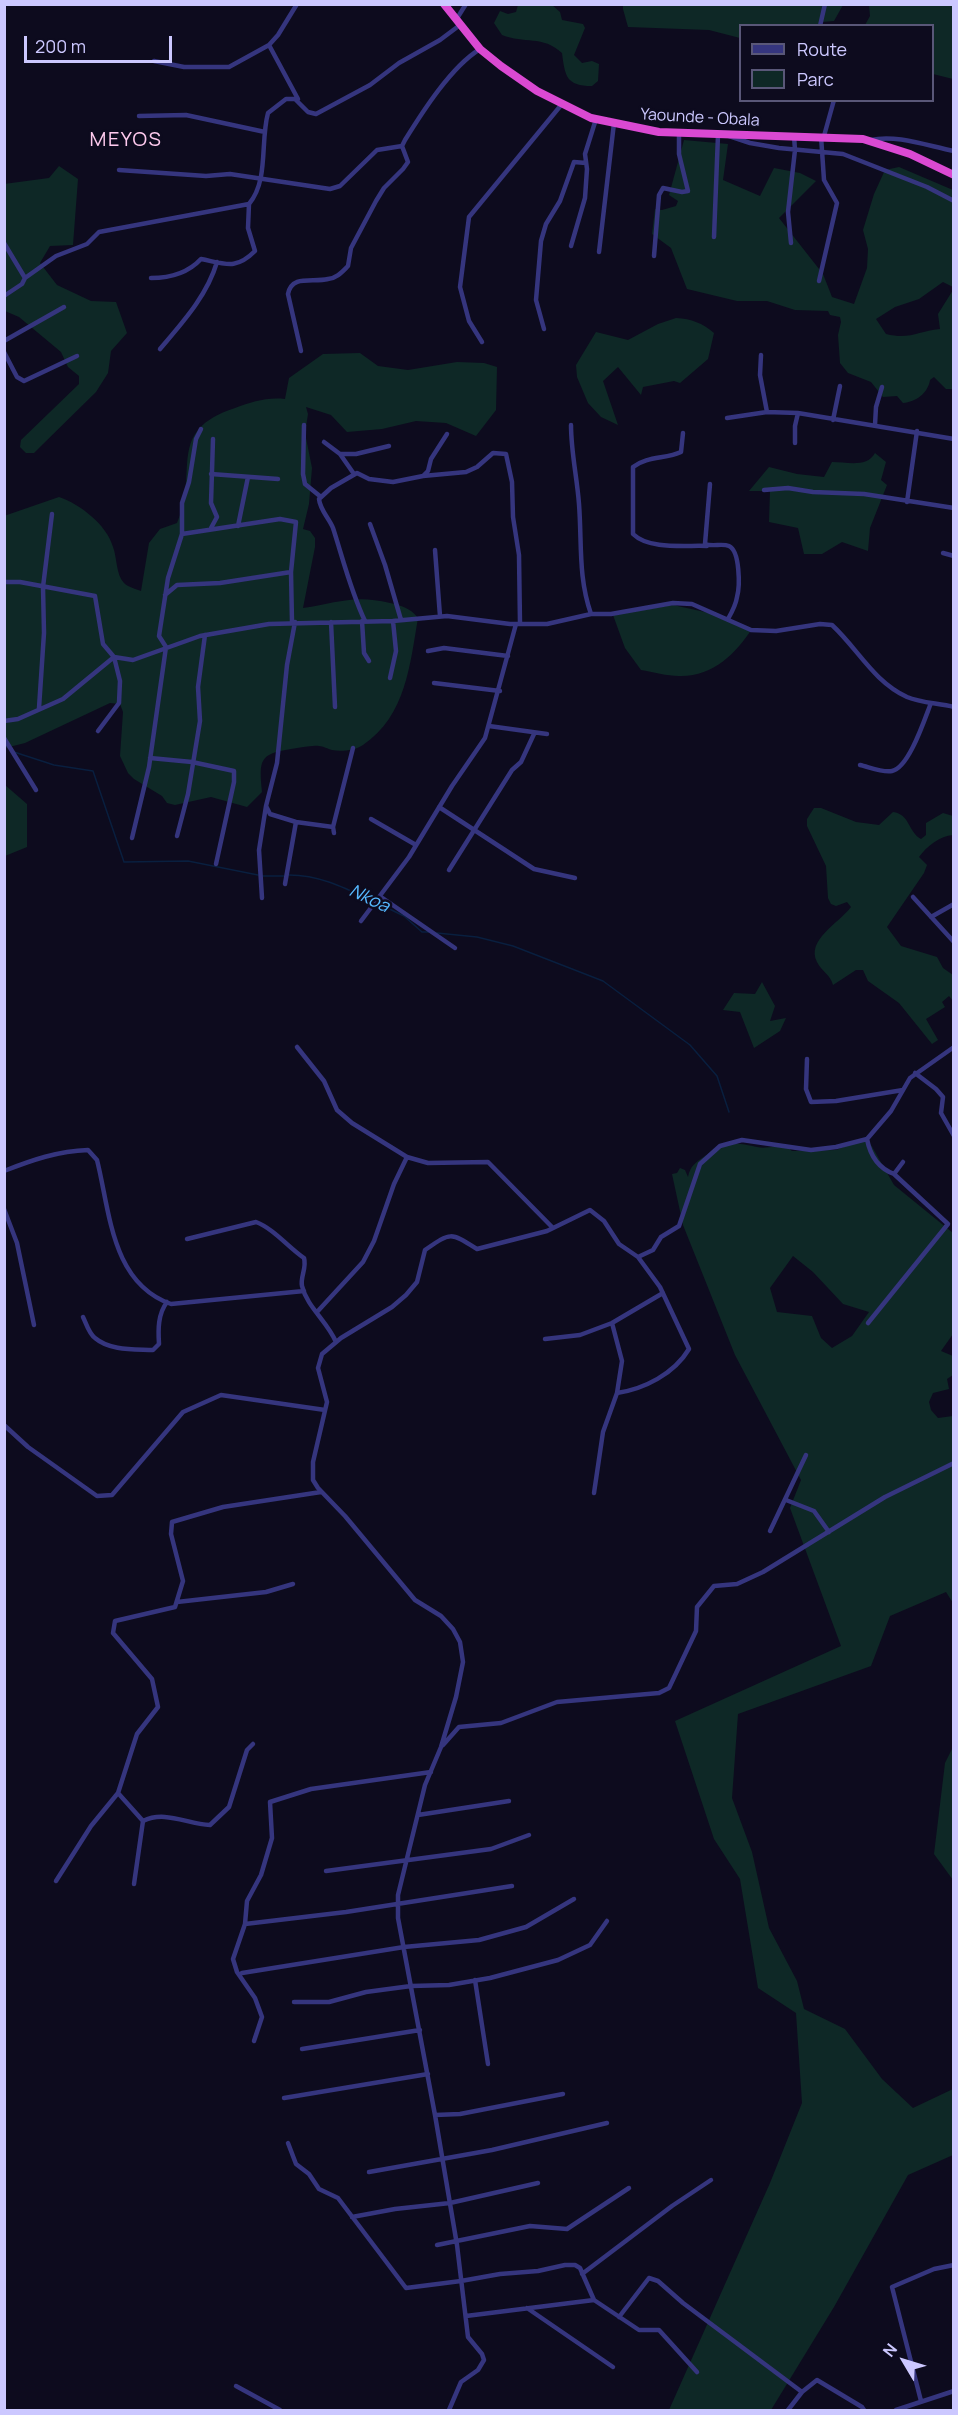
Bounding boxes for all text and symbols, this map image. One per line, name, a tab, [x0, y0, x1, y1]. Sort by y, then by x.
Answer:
scale bar	[27, 24, 176, 62]
legend	[739, 24, 934, 102]
text: 200 m	[35, 34, 86, 58]
text: Route	[797, 37, 847, 61]
text: Parc	[797, 67, 834, 91]
street label: Yaounde - Obala	[640, 105, 760, 131]
district label: MEYOS	[90, 128, 162, 152]
water label: Nkoa	[346, 880, 392, 918]
north arrow	[874, 2331, 934, 2391]
text: N	[878, 2339, 902, 2361]

